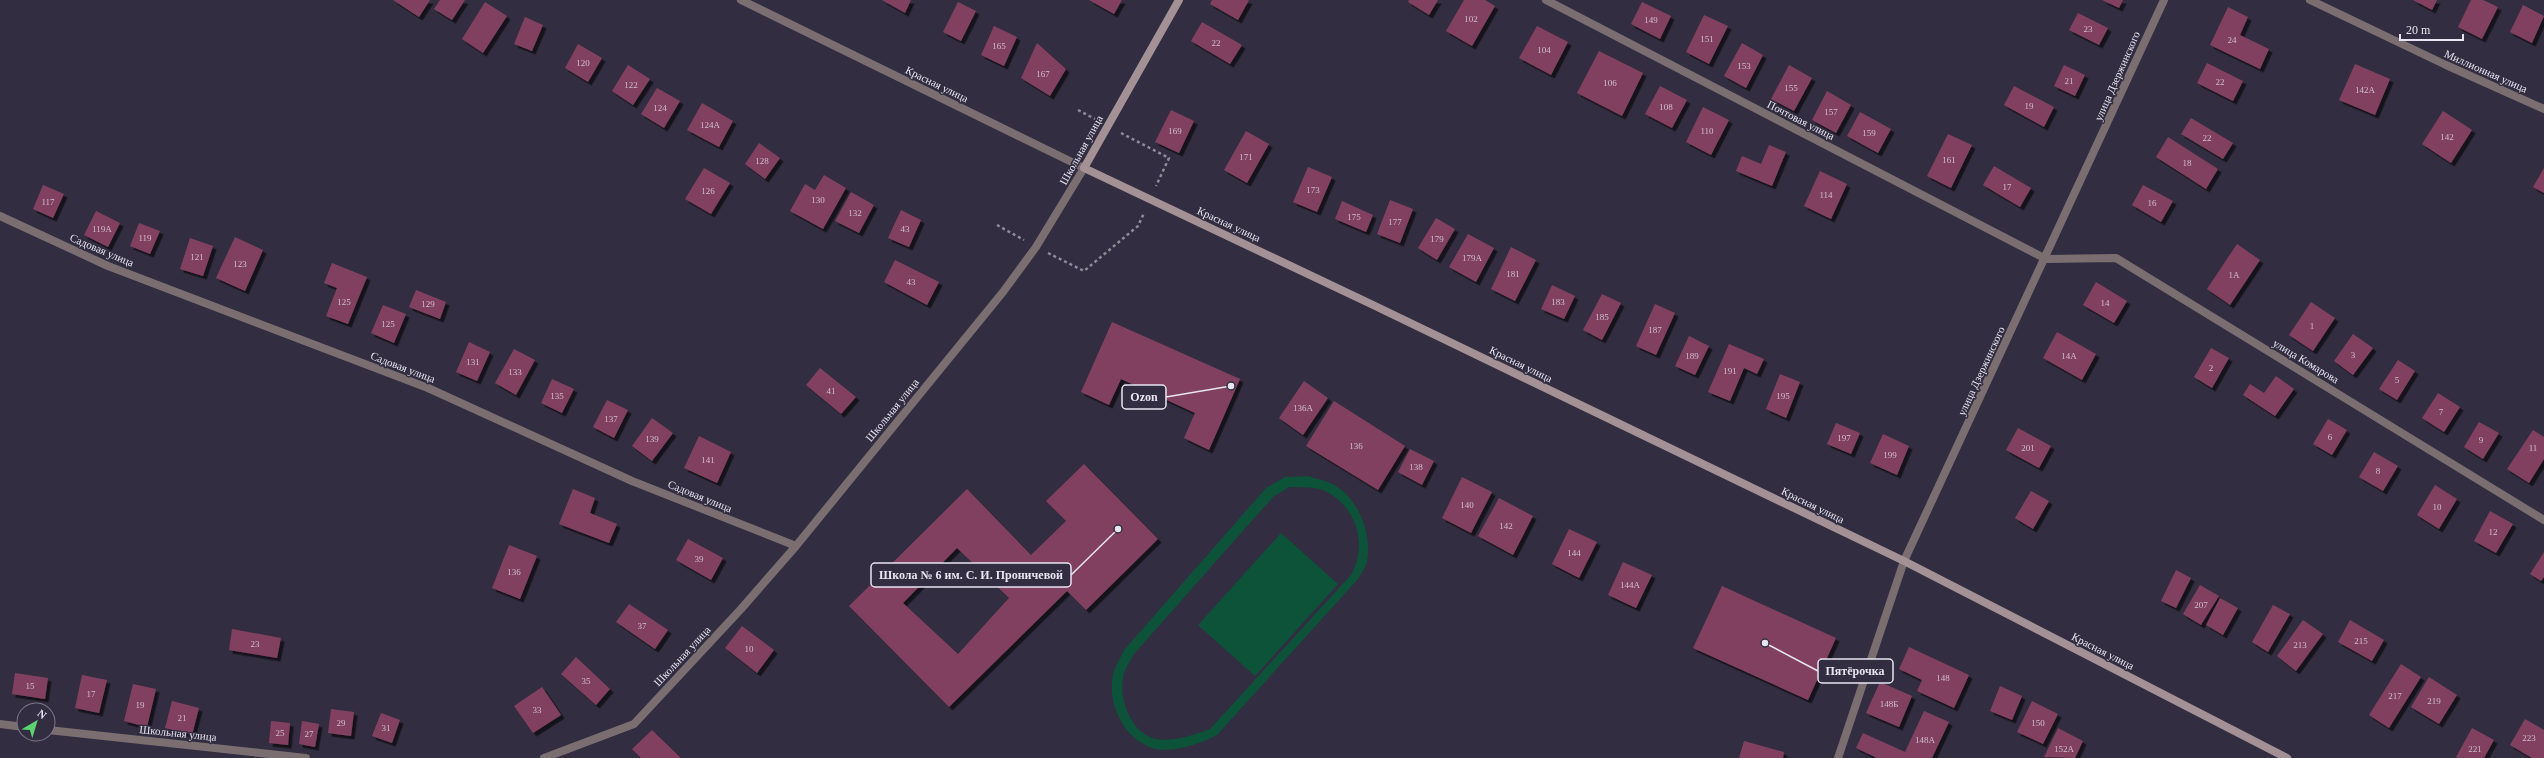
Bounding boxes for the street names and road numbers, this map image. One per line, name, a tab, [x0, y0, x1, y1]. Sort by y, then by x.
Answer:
street label: улица Дзержинского	[2092, 29, 2142, 123]
street label: Миллионная улица	[2443, 47, 2529, 95]
street label: Красная улица	[904, 64, 970, 104]
street label: Почтовая улица	[1765, 98, 1837, 142]
street label: Школьная улица	[1057, 113, 1105, 187]
street label: Красная улица	[1195, 204, 1263, 244]
street label: Садовая улица	[68, 231, 136, 269]
street label: улица Дзержинского	[1955, 324, 2007, 417]
street label: улица Комарова	[2271, 337, 2341, 385]
street label: Красная улица	[1488, 344, 1554, 384]
street label: Садовая улица	[369, 349, 437, 385]
street label: Школьная улица	[863, 376, 921, 444]
street label: Садовая улица	[666, 478, 734, 514]
street label: Красная улица	[1780, 485, 1846, 525]
street label: Школьная улица	[651, 623, 713, 688]
street label: Красная улица	[2070, 630, 2136, 672]
street label: Школьная улица	[139, 723, 217, 743]

